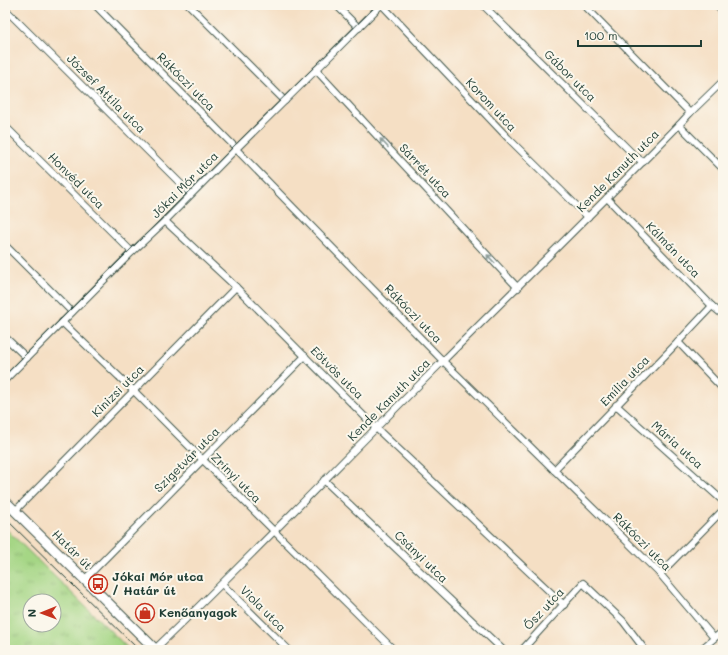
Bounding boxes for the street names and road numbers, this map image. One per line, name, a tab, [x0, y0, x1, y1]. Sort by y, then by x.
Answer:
street label: Gábor utca	[541, 46, 600, 105]
street label: Rákóczi utca	[154, 49, 219, 114]
street label: József Attila utca	[64, 50, 150, 136]
street label: Korom utca	[463, 74, 521, 134]
street label: Kende Kanuth utca	[573, 126, 662, 215]
street label: Sárrét utca	[396, 140, 455, 201]
street label: Jókai Mór utca	[148, 148, 221, 221]
street label: Honvéd utca	[45, 149, 108, 212]
street label: Kálmán utca	[643, 218, 704, 281]
street label: Rákóczi utca	[381, 280, 446, 346]
street label: Eötvös utca	[308, 342, 368, 402]
street label: Emília utca	[596, 352, 652, 409]
street label: Kende Kanuth utca	[344, 355, 433, 444]
street label: Kinizsi utca	[88, 361, 147, 420]
street label: Mária utca	[648, 417, 707, 472]
street label: Szigetvár utca	[150, 423, 222, 495]
street label: Zrínyi utca	[208, 449, 265, 506]
street label: Rákóczi utca	[610, 509, 675, 574]
street label: Határ út	[49, 526, 96, 573]
street label: Csányi utca	[391, 527, 452, 586]
street label: Viola utca	[237, 582, 290, 635]
street label: Ősz utca	[520, 584, 567, 633]

